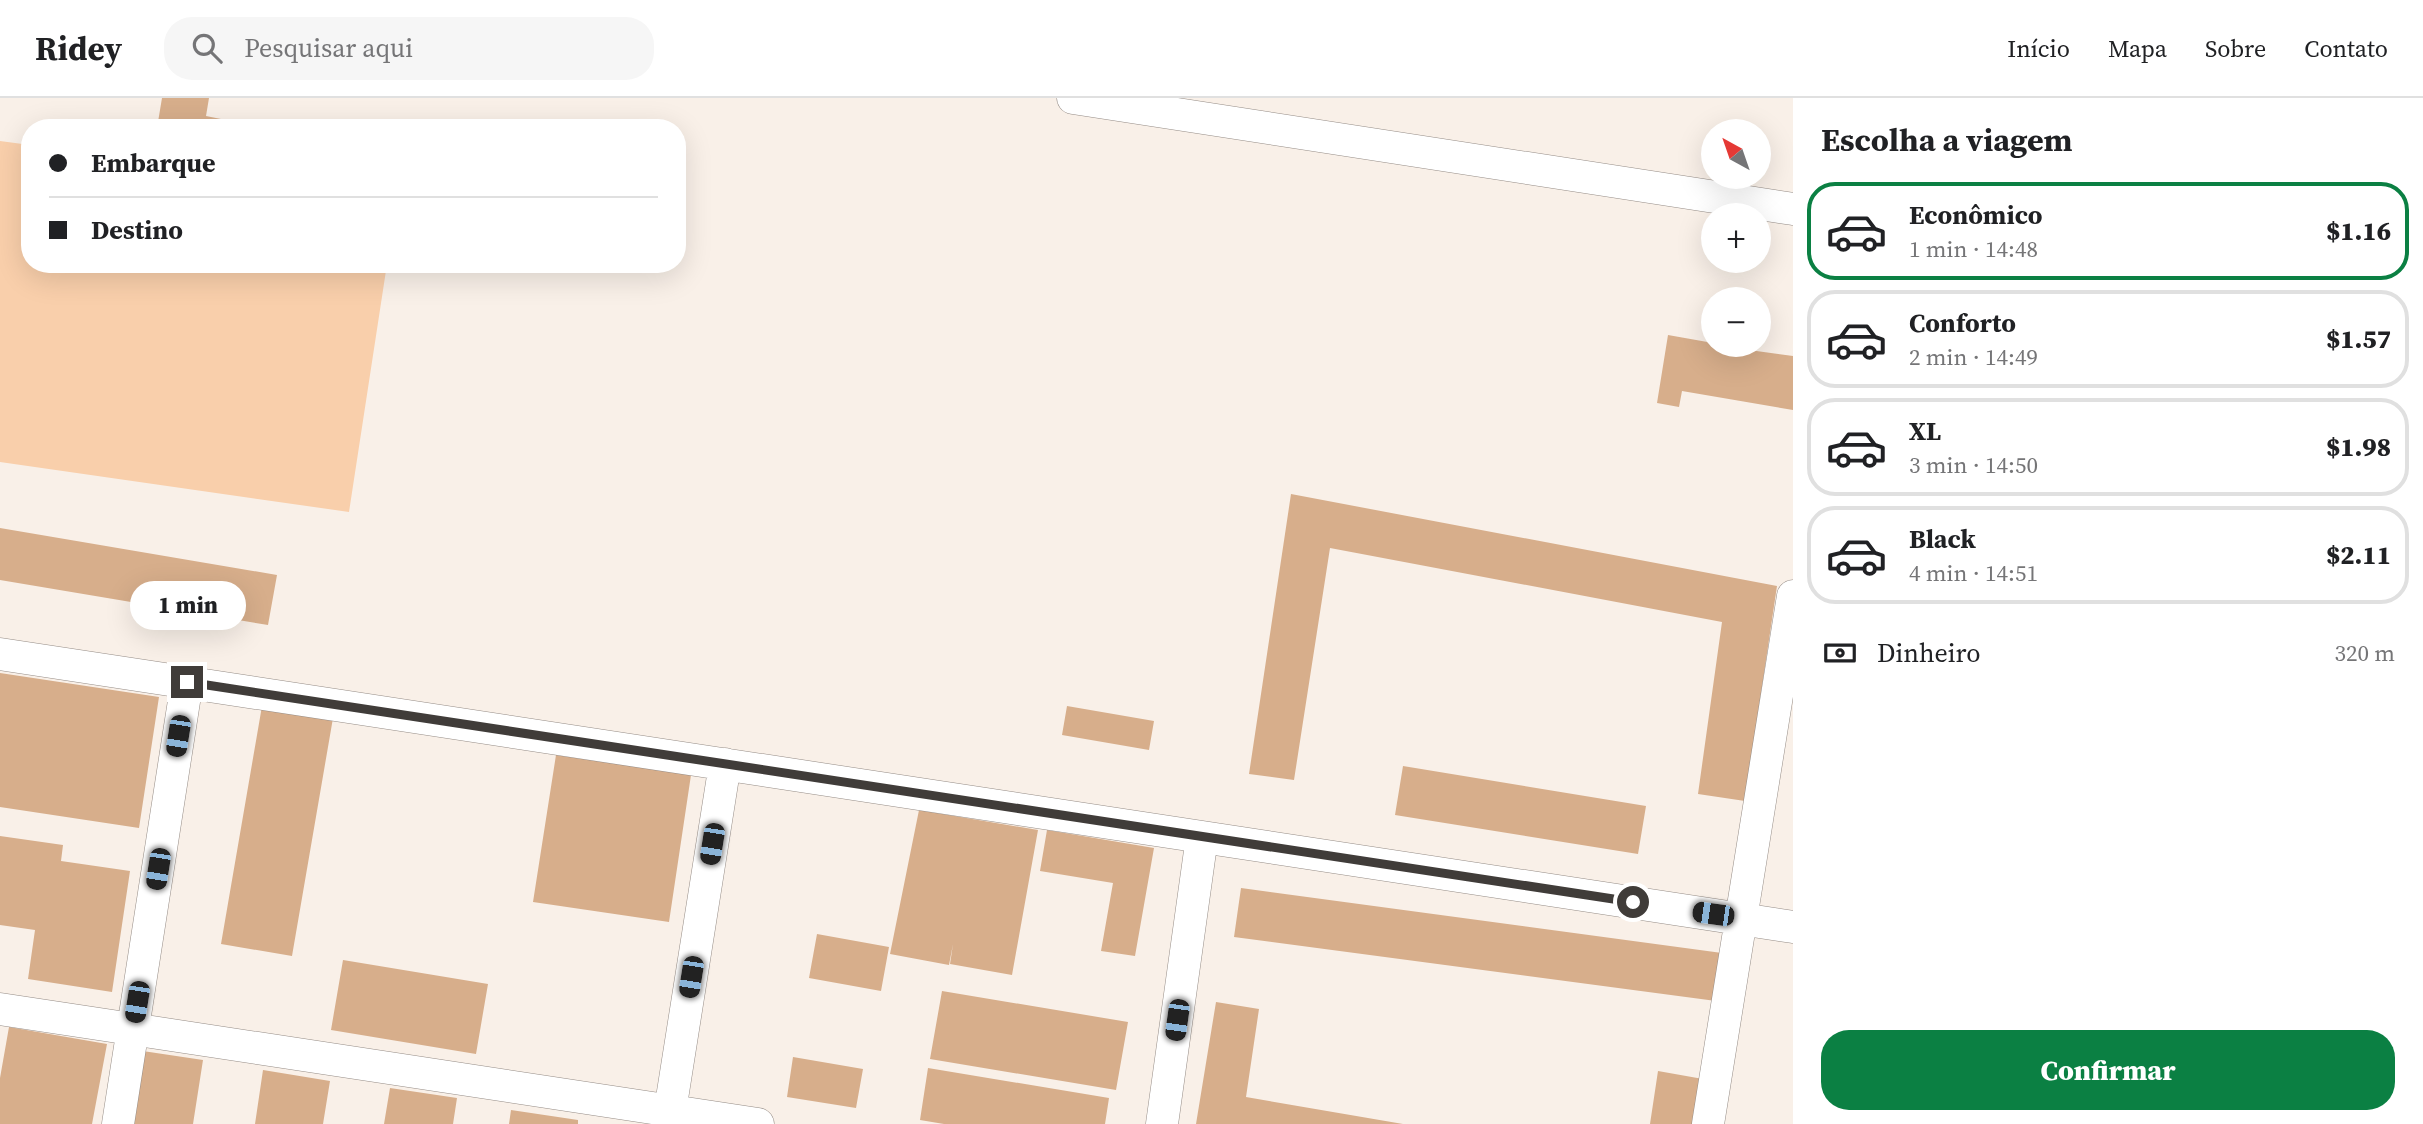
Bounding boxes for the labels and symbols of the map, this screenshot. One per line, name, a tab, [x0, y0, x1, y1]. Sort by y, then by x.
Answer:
north arrow	[1701, 119, 1771, 189]
callout: 1 min	[129, 580, 245, 630]
route end	[171, 666, 203, 698]
car	[165, 714, 192, 758]
car	[699, 822, 726, 866]
car	[145, 847, 172, 891]
route start	[1617, 886, 1649, 918]
car	[1691, 901, 1736, 927]
car	[678, 955, 705, 999]
car	[124, 980, 151, 1024]
car	[1164, 998, 1191, 1042]

